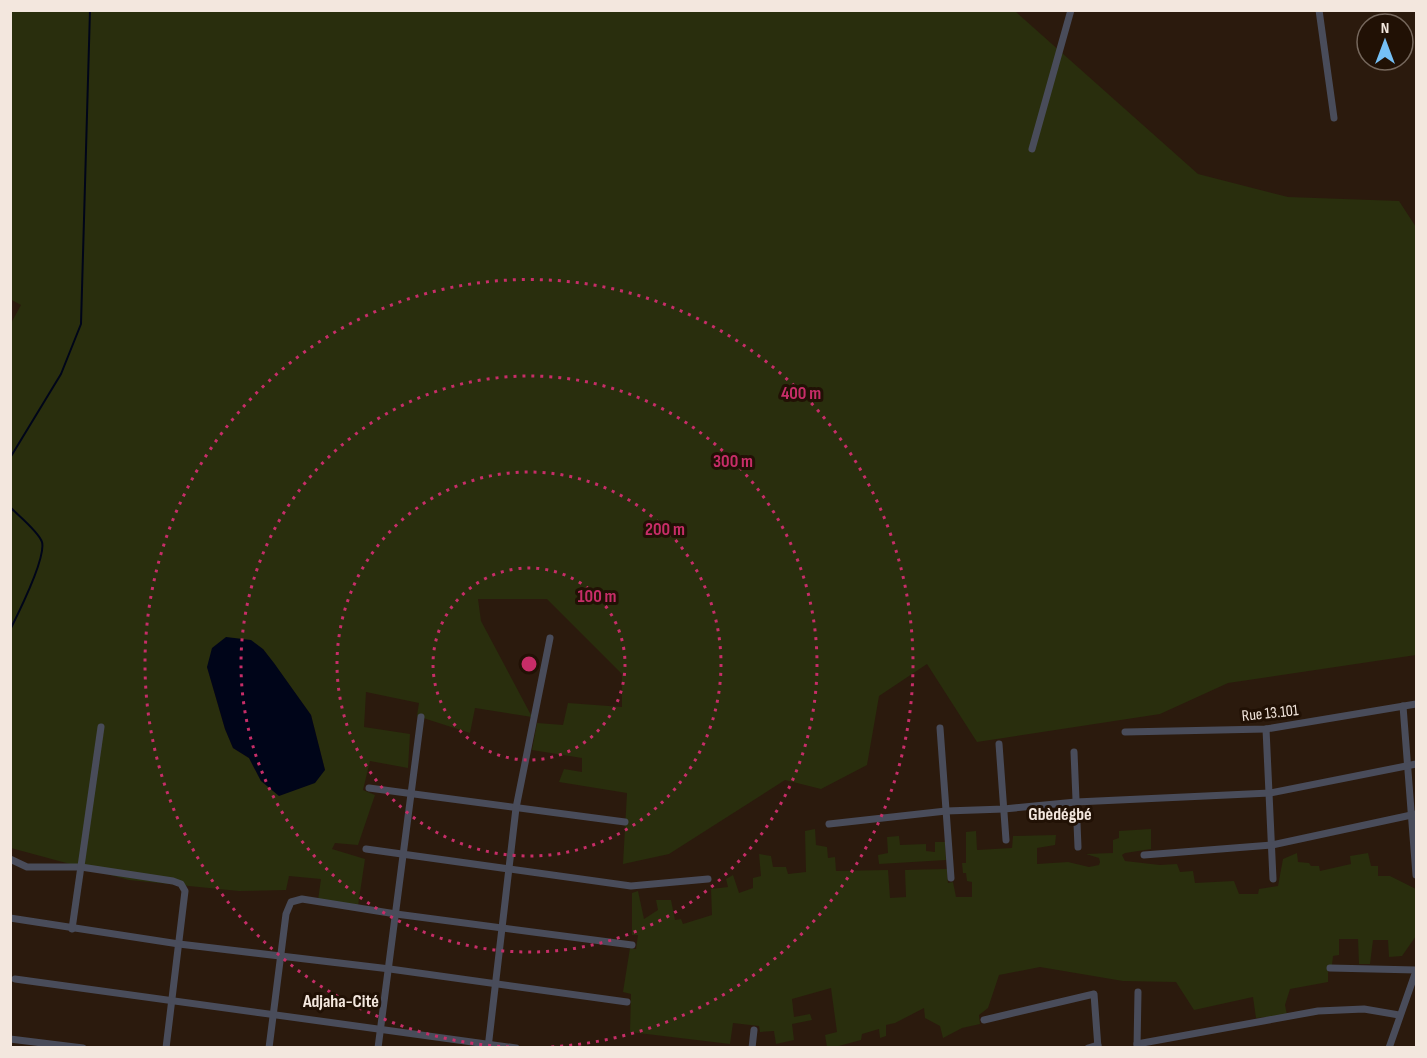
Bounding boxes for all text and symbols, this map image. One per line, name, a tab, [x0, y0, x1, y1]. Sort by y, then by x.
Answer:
north arrow	[1355, 12, 1415, 72]
text: N	[1381, 19, 1389, 38]
text: 400 m	[781, 383, 821, 404]
text: 300 m	[713, 451, 753, 472]
text: 200 m	[645, 519, 685, 540]
text: 100 m	[578, 586, 617, 607]
centre of rings	[519, 654, 539, 674]
street label: Rue 13.101	[1241, 701, 1300, 726]
district label: Gbèdégbé	[1028, 804, 1092, 825]
district label: Adjaha-Cité	[302, 991, 379, 1012]

